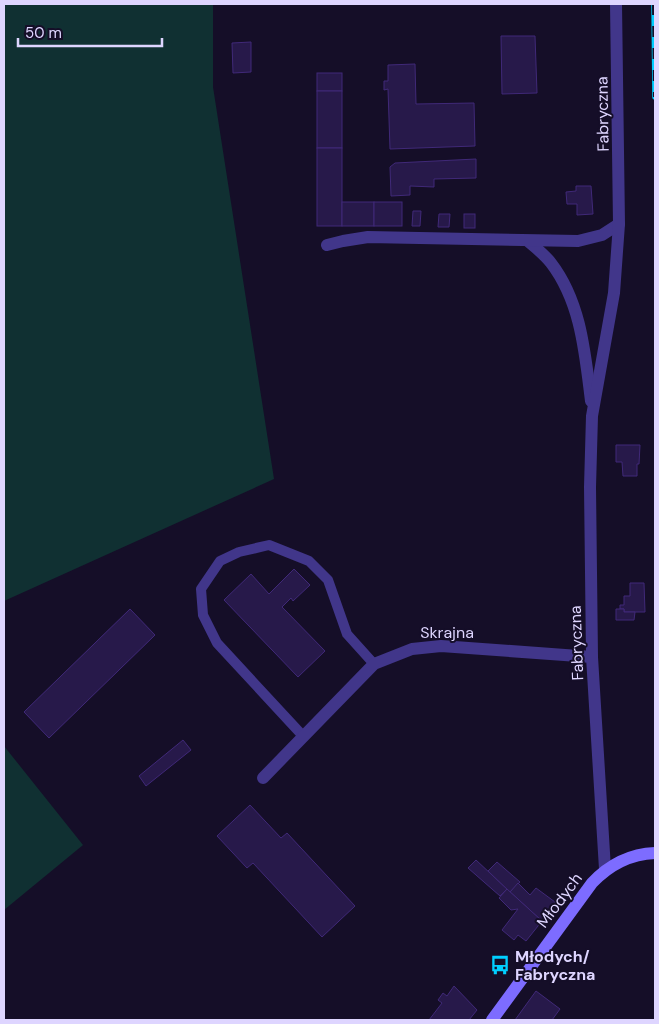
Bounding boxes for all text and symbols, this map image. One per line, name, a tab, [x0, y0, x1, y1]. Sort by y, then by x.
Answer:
scale bar	[18, 15, 161, 47]
text: 50 m	[25, 23, 62, 43]
street label: Fabryczna	[591, 76, 614, 152]
street label: Fabryczna	[565, 605, 588, 681]
street label: Skrajna	[420, 622, 474, 643]
street label: Młodych	[532, 869, 587, 932]
place label: Młodych/ Fabryczna	[515, 946, 595, 985]
bus stop icon: Młodych/ Fabryczna	[489, 954, 511, 976]

